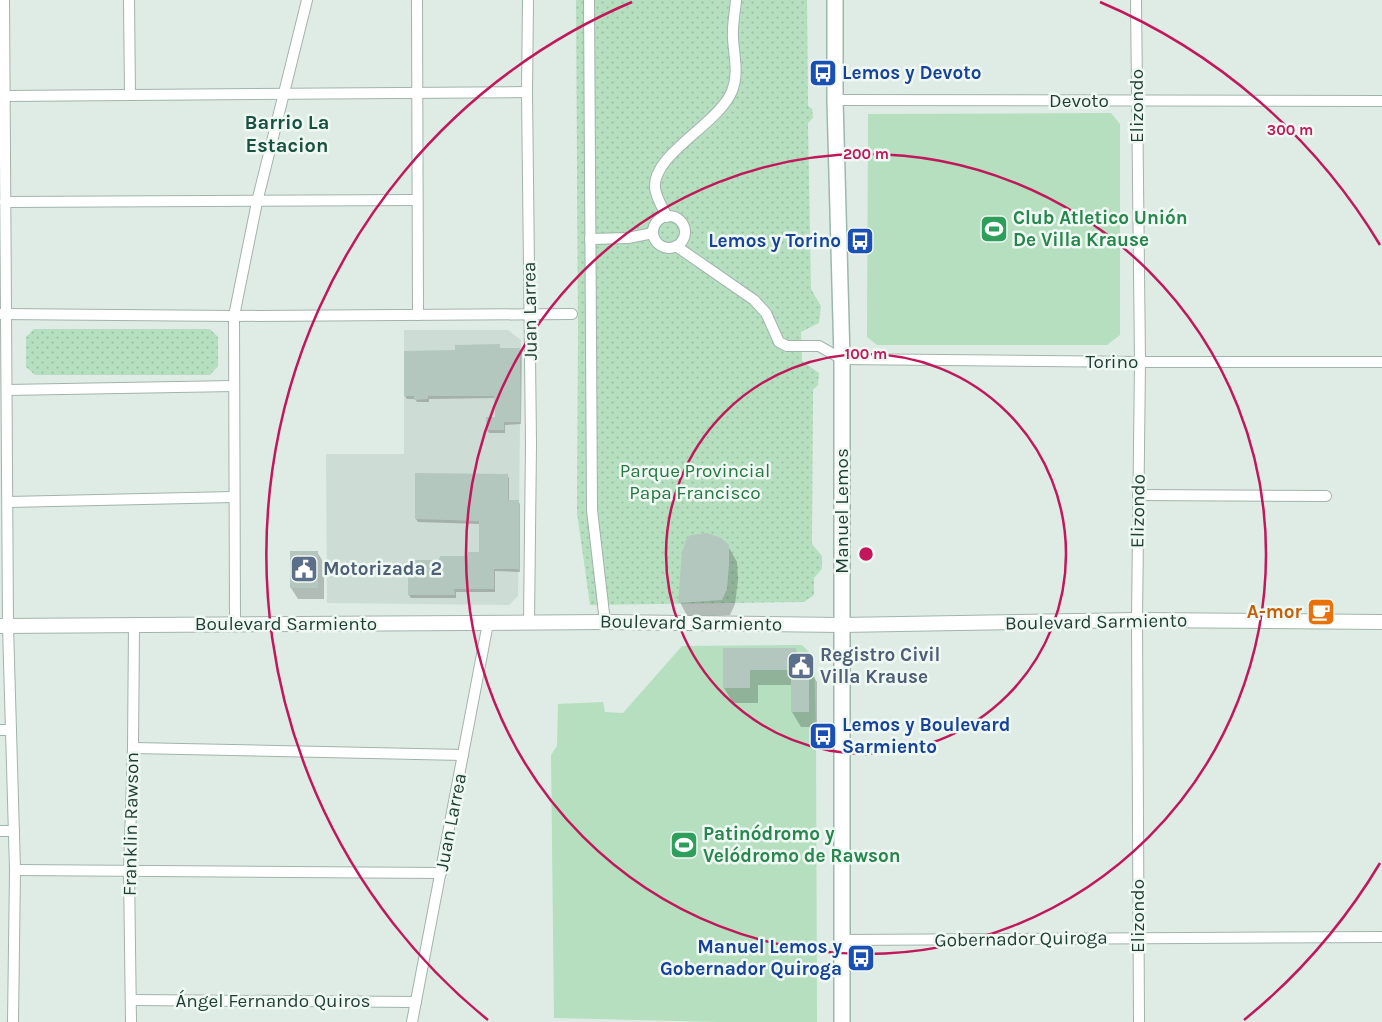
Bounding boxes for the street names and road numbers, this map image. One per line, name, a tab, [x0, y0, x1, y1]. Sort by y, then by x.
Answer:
street label: Elizondo	[1126, 69, 1148, 143]
street label: Devoto	[1049, 90, 1109, 112]
street label: Juan Larrea	[518, 261, 542, 361]
street label: Torino	[1086, 351, 1138, 373]
street label: Manuel Lemos	[831, 448, 853, 574]
street label: Elizondo	[1126, 474, 1150, 548]
street label: Boulevard Sarmiento	[1005, 609, 1187, 635]
street label: Boulevard Sarmiento	[600, 610, 782, 636]
street label: Boulevard Sarmiento	[195, 613, 377, 635]
street label: Franklin Rawson	[119, 752, 143, 896]
street label: Juan Larrea	[431, 771, 471, 873]
street label: Elizondo	[1127, 879, 1149, 953]
street label: Gobernador Quiroga	[934, 926, 1108, 952]
street label: Ángel Fernando Quiros	[175, 989, 371, 1012]

